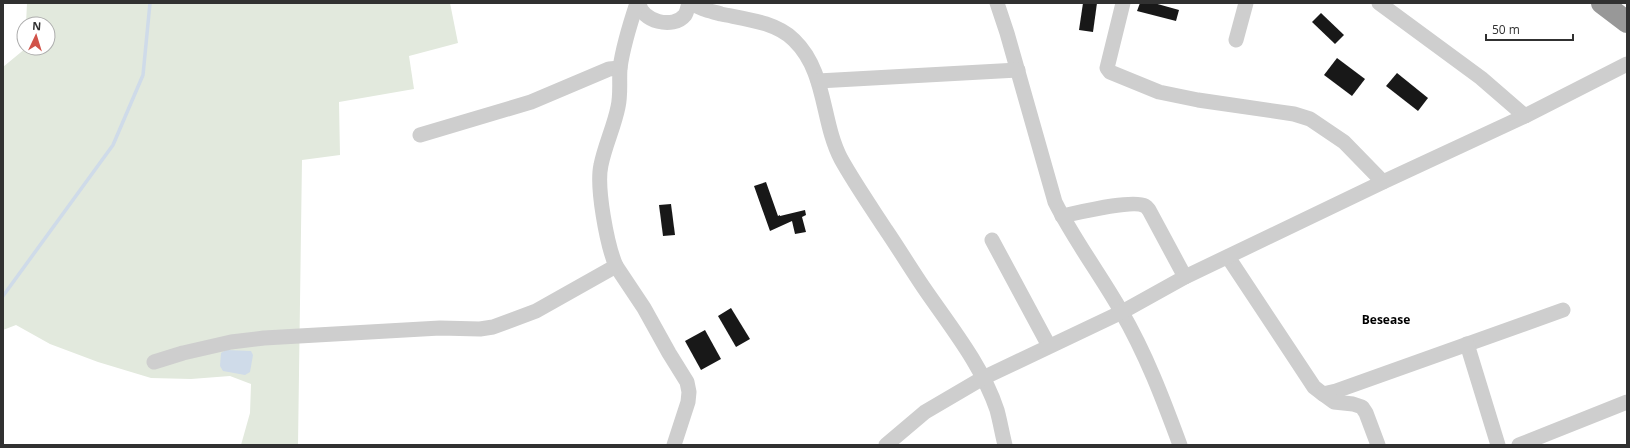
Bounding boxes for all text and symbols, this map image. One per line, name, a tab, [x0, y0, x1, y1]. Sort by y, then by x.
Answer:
north arrow	[16, 16, 56, 56]
scale bar	[1486, 16, 1573, 42]
text: N	[32, 18, 42, 33]
text: 50 m	[1492, 21, 1520, 38]
district label: Besease	[1362, 311, 1410, 328]

